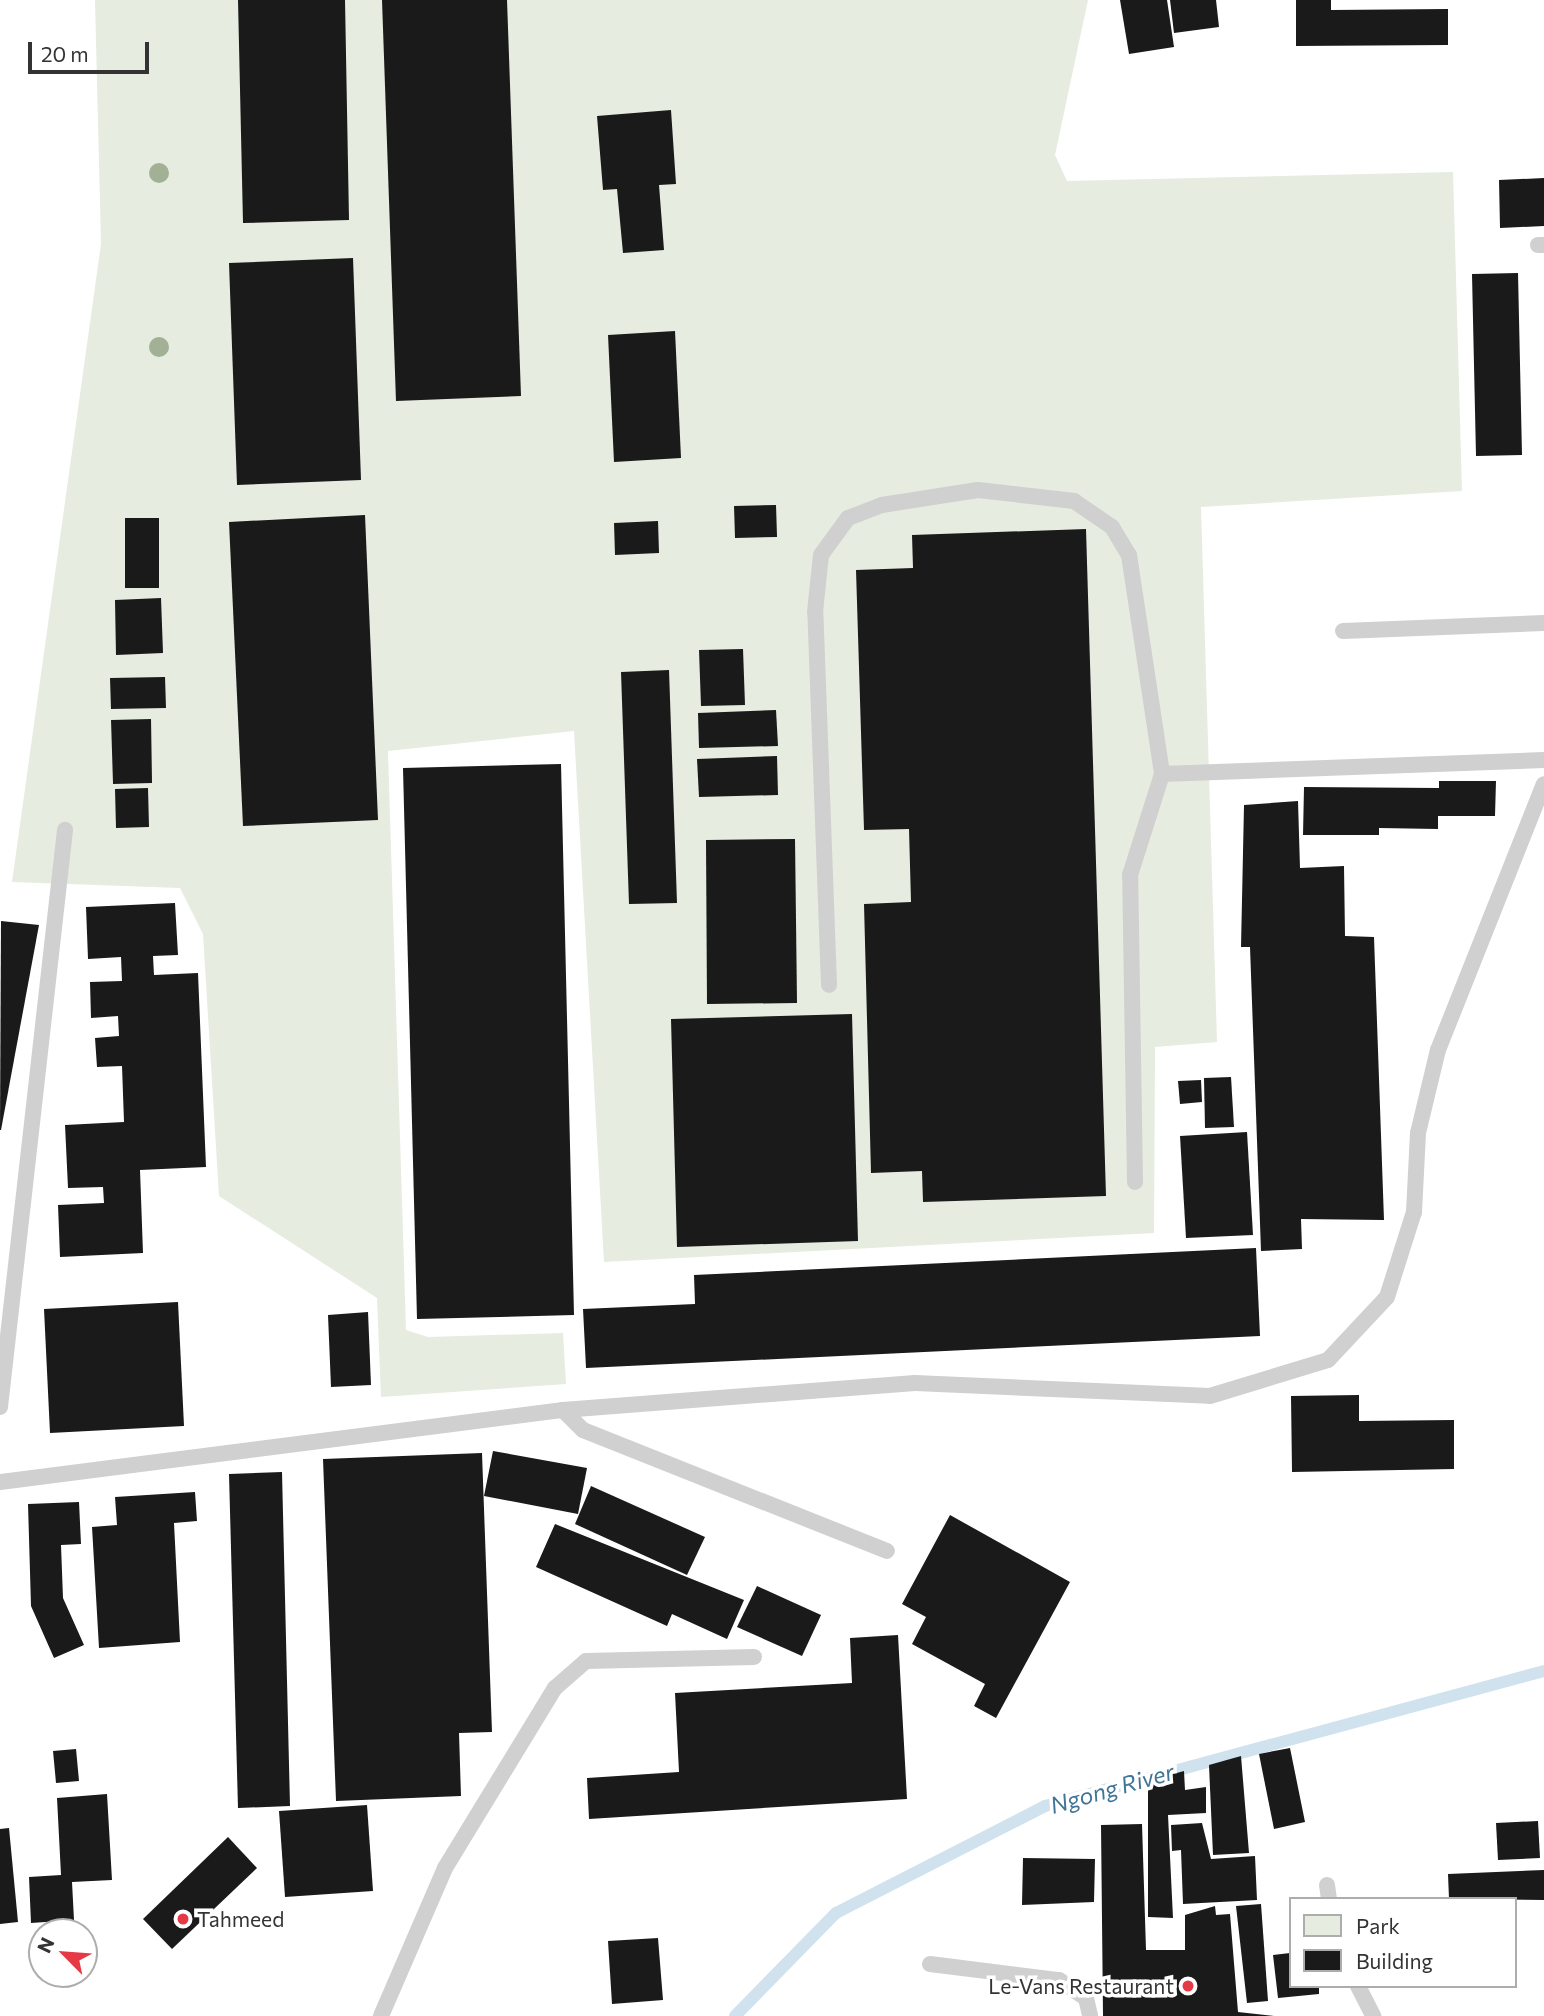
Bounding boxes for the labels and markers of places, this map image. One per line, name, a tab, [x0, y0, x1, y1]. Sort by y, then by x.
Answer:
place label: Tahmeed	[197, 1906, 284, 1932]
marker: Tahmeed	[175, 1911, 191, 1927]
place label: Le-Vans Restaurant	[988, 1973, 1174, 1999]
marker: Le-Vans Restaurant	[1180, 1978, 1196, 1994]

